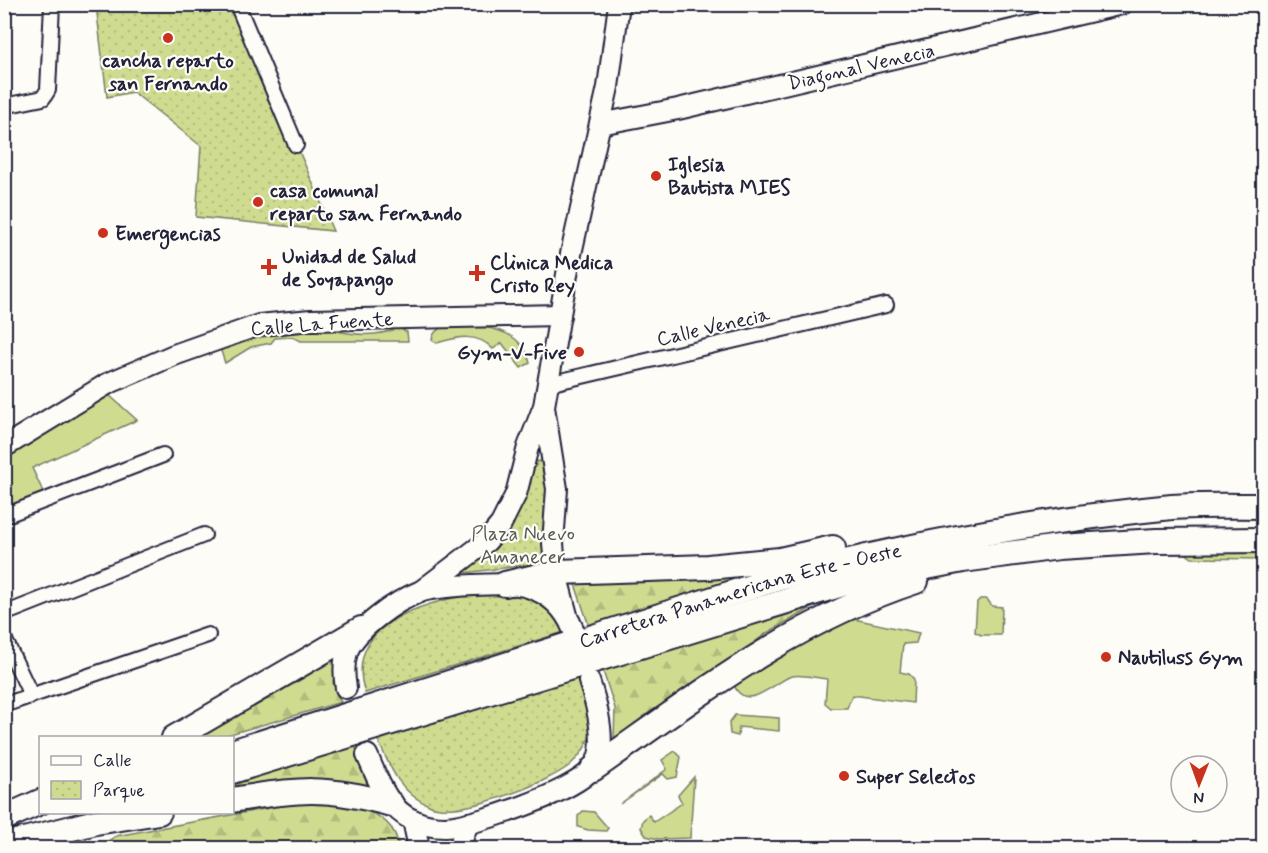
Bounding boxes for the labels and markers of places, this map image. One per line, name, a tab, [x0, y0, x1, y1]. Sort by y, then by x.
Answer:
marker: cancha reparto san Fernando	[161, 31, 175, 45]
place label: cancha reparto san Fernando	[102, 48, 234, 98]
place label: Iglesia Bautista MIES	[668, 152, 791, 202]
marker: Iglesia Bautista MIES	[649, 169, 663, 183]
place label: casa comunal reparto san Fernando	[270, 178, 462, 228]
marker: casa comunal reparto san Fernando	[251, 195, 265, 209]
place label: Emergencias	[115, 221, 221, 250]
marker: Emergencias	[96, 226, 110, 240]
place label: Unidad de Salud de Soyapango	[282, 244, 416, 296]
place label: Clinica Medica Cristo Rey	[490, 250, 613, 300]
marker: Unidad de Salud de Soyapango	[260, 258, 278, 276]
marker: Clinica Medica Cristo Rey	[468, 264, 486, 282]
place label: Gym-V-Five	[457, 340, 567, 367]
marker: Gym-V-Five	[572, 345, 586, 359]
place label: Nautiluss Gym	[1118, 645, 1244, 672]
marker: Nautiluss Gym	[1099, 650, 1113, 664]
place label: Super Selectos	[856, 764, 975, 791]
marker: Super Selectos	[837, 769, 851, 783]

